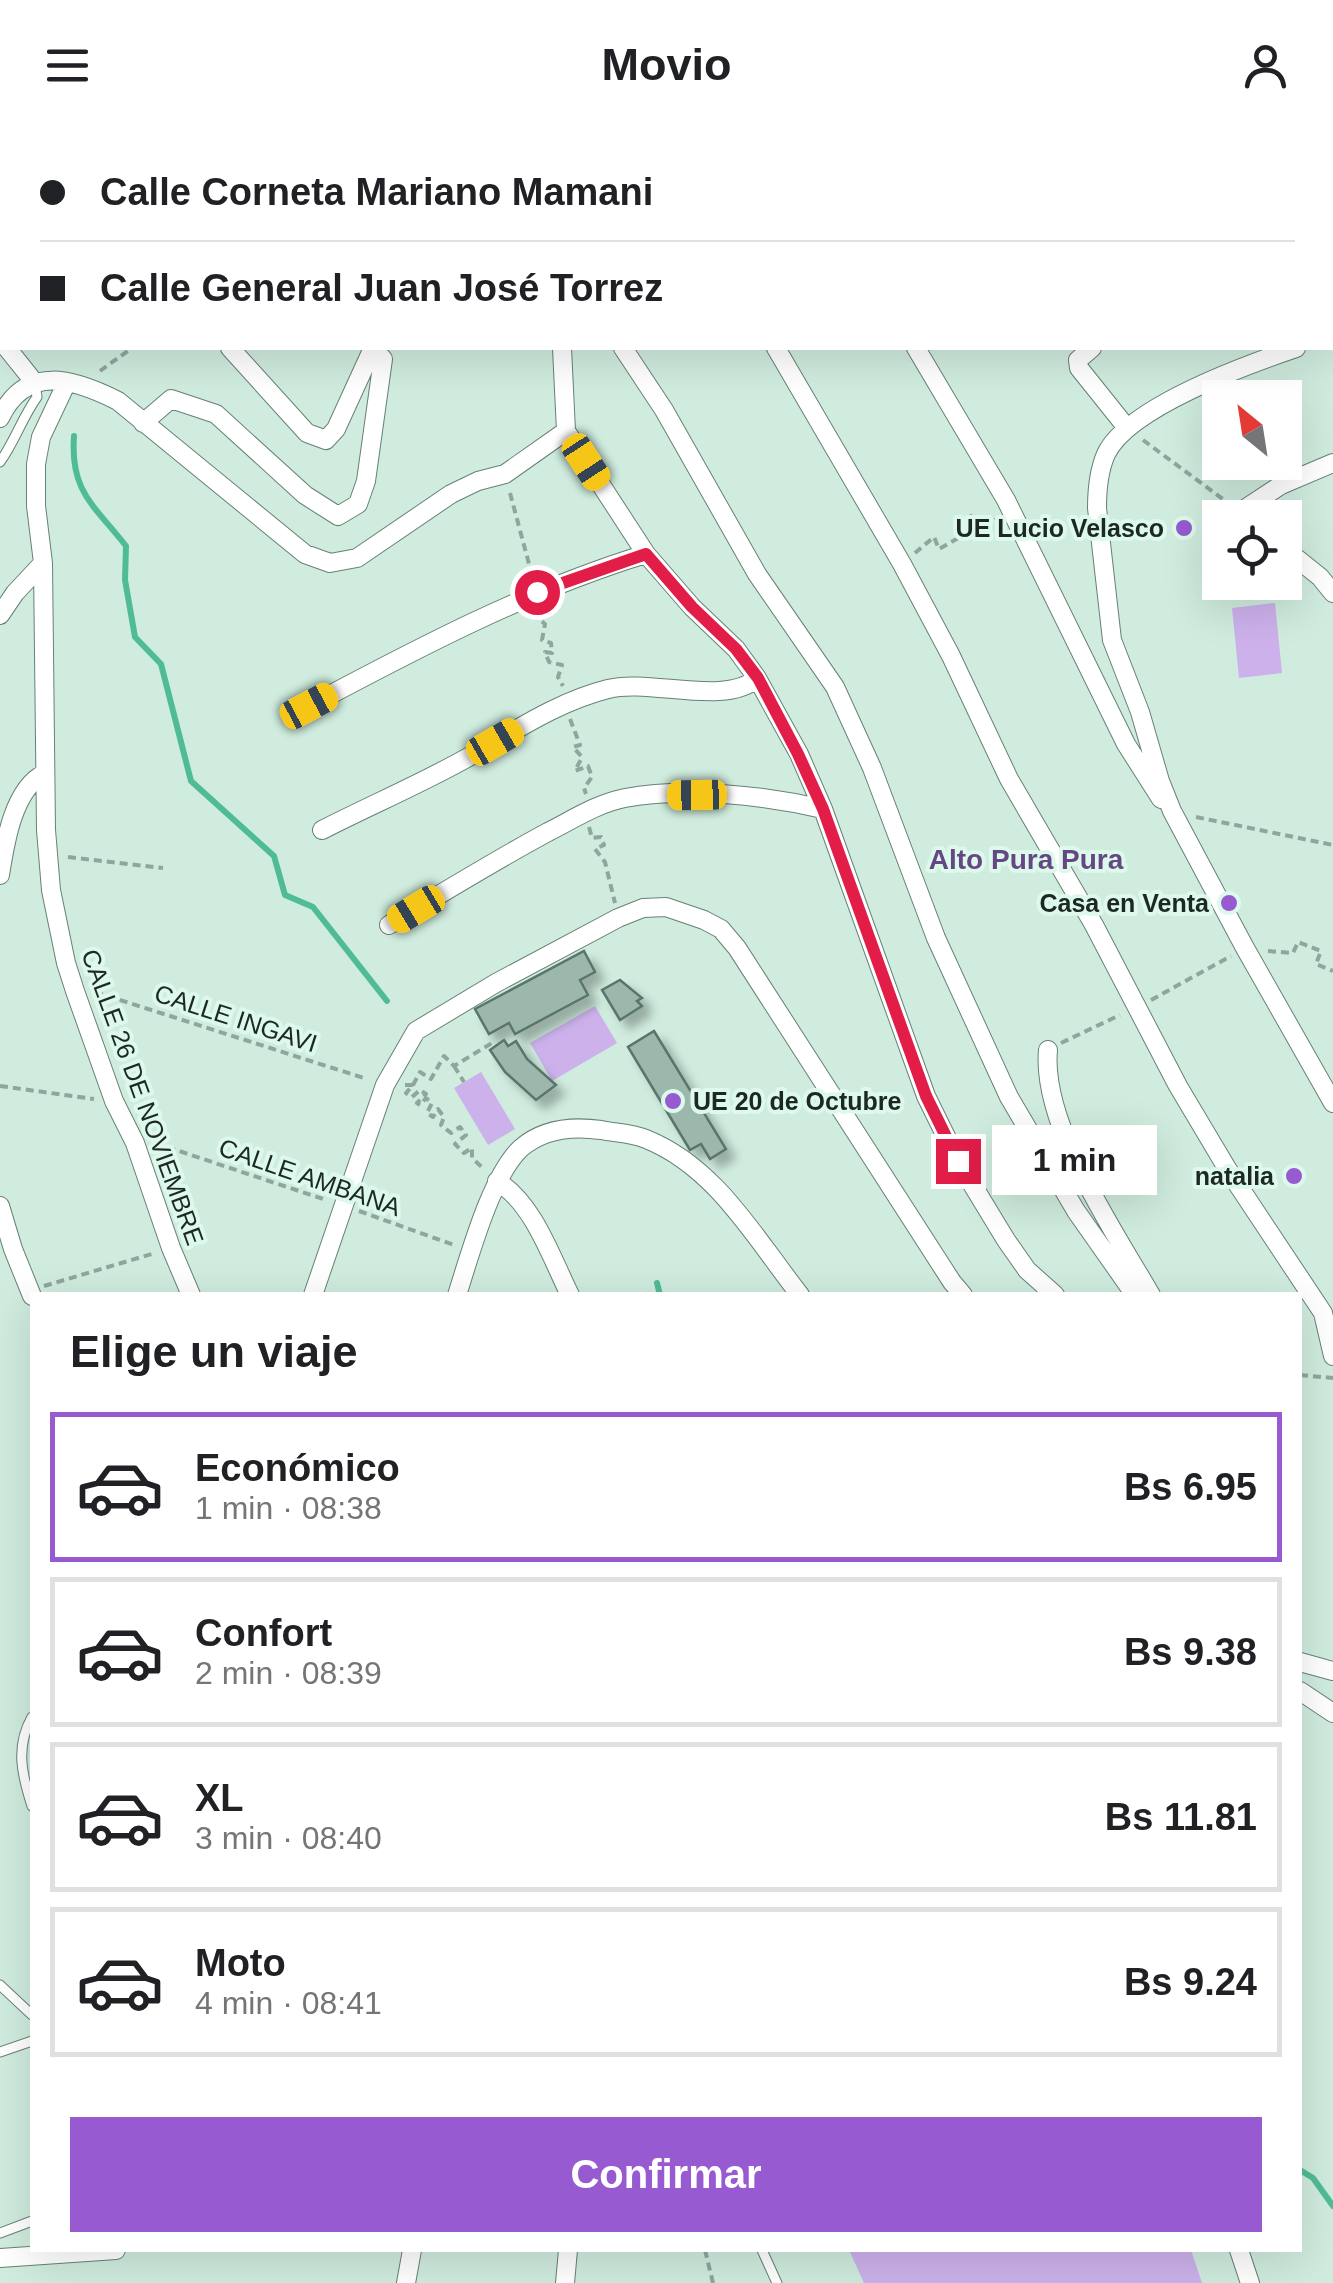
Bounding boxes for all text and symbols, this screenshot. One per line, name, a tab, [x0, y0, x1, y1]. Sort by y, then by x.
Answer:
icon: menu	[40, 38, 95, 93]
icon: person	[1238, 38, 1293, 93]
text: Movio	[602, 39, 732, 90]
text: Calle Corneta Mariano Mamani	[100, 171, 653, 213]
text: Calle General Juan José Torrez	[100, 267, 663, 309]
north arrow	[1202, 380, 1302, 480]
map controls	[1202, 380, 1302, 600]
car	[557, 429, 615, 495]
button: locate	[1202, 500, 1302, 600]
place label: UE Lucio Velasco	[956, 514, 1164, 542]
marker: UE Lucio Velasco	[1173, 517, 1195, 539]
route start	[515, 570, 560, 615]
car	[275, 679, 343, 733]
car	[462, 714, 528, 770]
car	[667, 779, 727, 811]
district label: Alto Pura Pura	[929, 844, 1124, 875]
car	[383, 881, 449, 937]
place label: Casa en Venta	[1039, 889, 1210, 917]
marker: Casa en Venta	[1218, 892, 1240, 914]
street label: CALLE 26 DE NOVIEMBRE	[76, 945, 210, 1249]
street label: CALLE INGAVI	[151, 979, 321, 1057]
place label: UE 20 de Octubre	[693, 1087, 901, 1115]
marker: UE 20 de Octubre	[662, 1090, 684, 1112]
callout: 1 min	[993, 1126, 1158, 1196]
street label: CALLE AMBANA	[215, 1133, 405, 1221]
route end	[936, 1139, 981, 1184]
text: 1 min	[1033, 1142, 1116, 1178]
place label: natalia	[1195, 1162, 1275, 1190]
marker: natalia	[1283, 1165, 1305, 1187]
text: Elige un viaje	[70, 1326, 358, 1377]
icon: car	[75, 1442, 165, 1532]
text: Económico	[195, 1447, 400, 1489]
text: Bs 6.95	[1124, 1466, 1257, 1508]
text: 1 min · 08:38	[195, 1490, 382, 1526]
icon: car	[75, 1607, 165, 1697]
text: Confort	[195, 1612, 332, 1654]
text: Bs 9.38	[1124, 1631, 1257, 1673]
text: 2 min · 08:39	[195, 1655, 382, 1691]
icon: car	[75, 1772, 165, 1862]
text: XL	[195, 1777, 244, 1819]
text: Bs 11.81	[1105, 1796, 1257, 1838]
text: 3 min · 08:40	[195, 1820, 382, 1856]
icon: car	[75, 1937, 165, 2027]
text: Moto	[195, 1942, 286, 1984]
text: Bs 9.24	[1124, 1961, 1257, 2003]
text: 4 min · 08:41	[195, 1985, 382, 2021]
button: Confirmar	[70, 2117, 1262, 2232]

